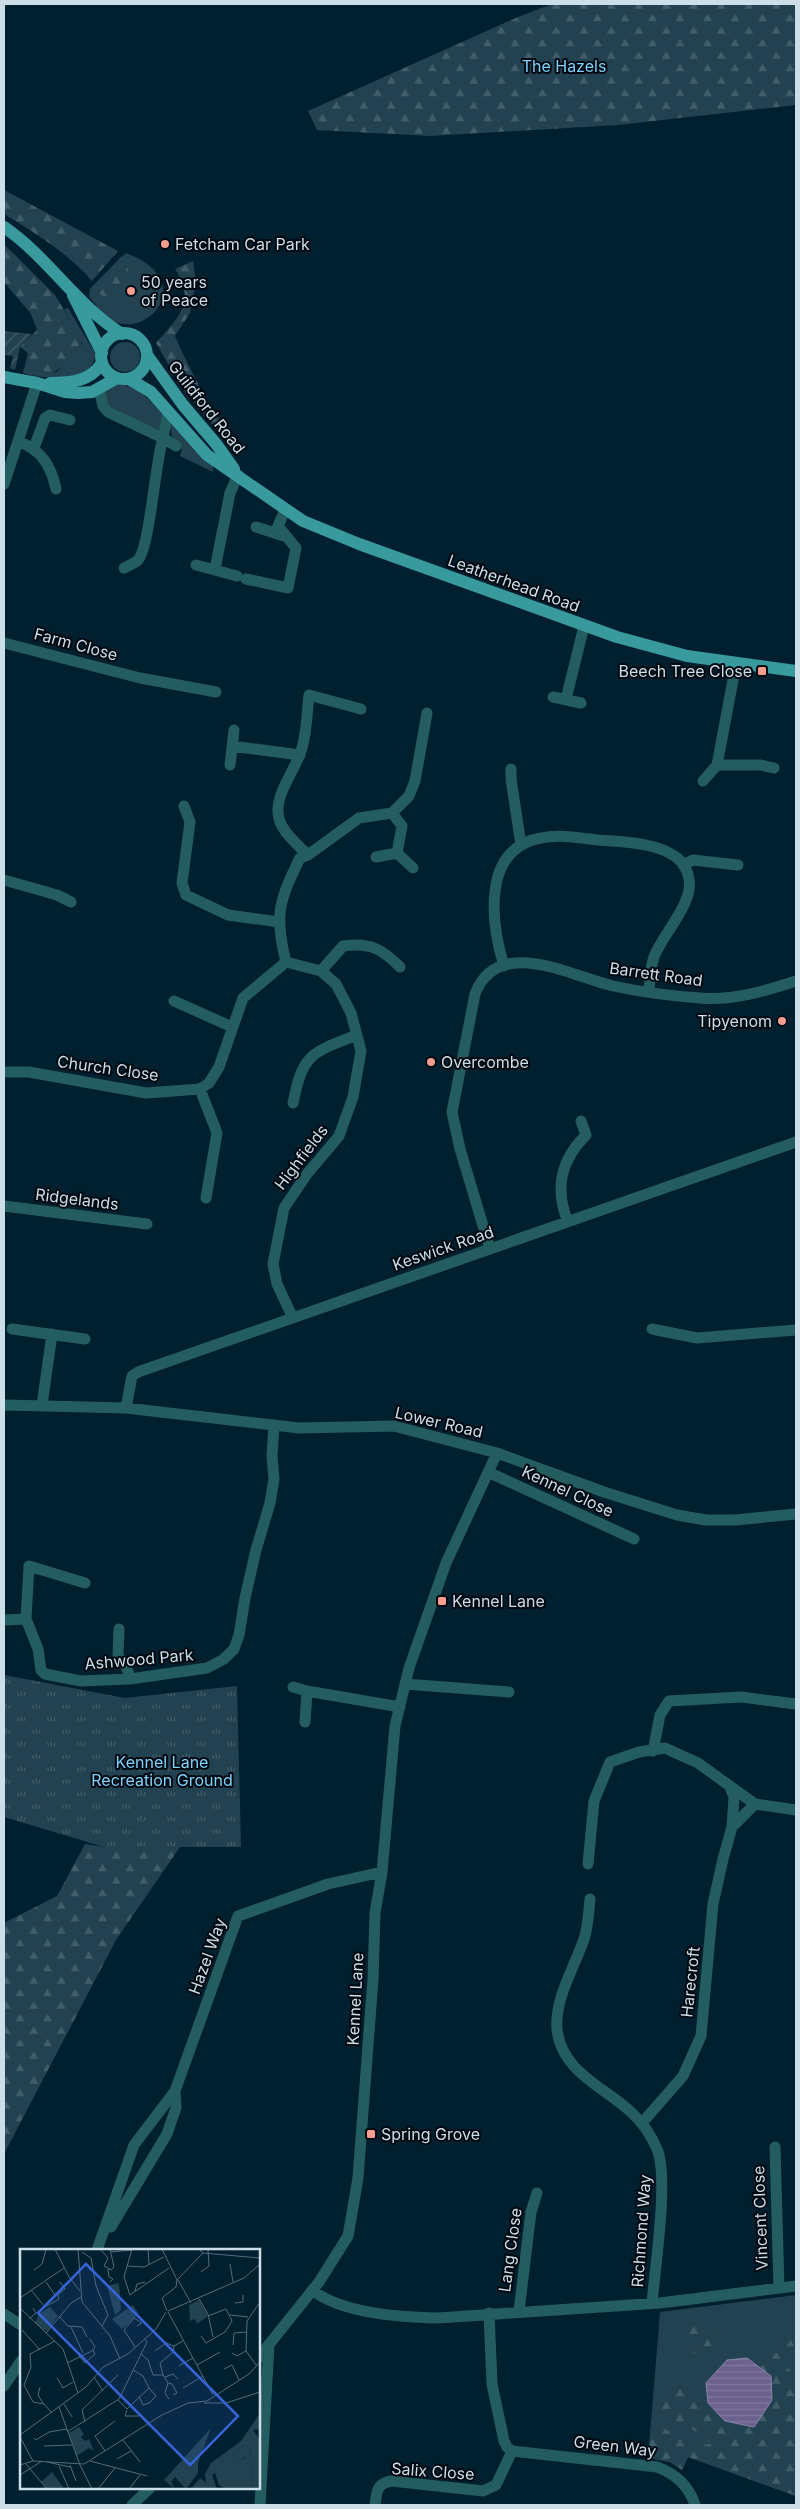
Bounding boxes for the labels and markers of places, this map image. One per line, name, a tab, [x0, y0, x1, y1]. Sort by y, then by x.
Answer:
place label: Fetcham Car Park	[175, 234, 310, 254]
marker: Fetcham Car Park	[159, 238, 171, 250]
place label: 50 years of Peace	[141, 272, 208, 310]
marker: 50 years of Peace	[125, 285, 137, 297]
place label: Beech Tree Close	[619, 661, 752, 681]
marker: Beech Tree Close	[756, 665, 768, 677]
place label: Tipyenom	[697, 1011, 772, 1031]
marker: Tipyenom	[776, 1015, 788, 1027]
place label: Overcombe	[441, 1052, 529, 1072]
marker: Overcombe	[425, 1056, 437, 1068]
place label: Kennel Lane	[452, 1591, 545, 1611]
marker: Kennel Lane	[436, 1595, 448, 1607]
place label: Spring Grove	[381, 2124, 480, 2144]
marker: Spring Grove	[365, 2128, 377, 2140]

